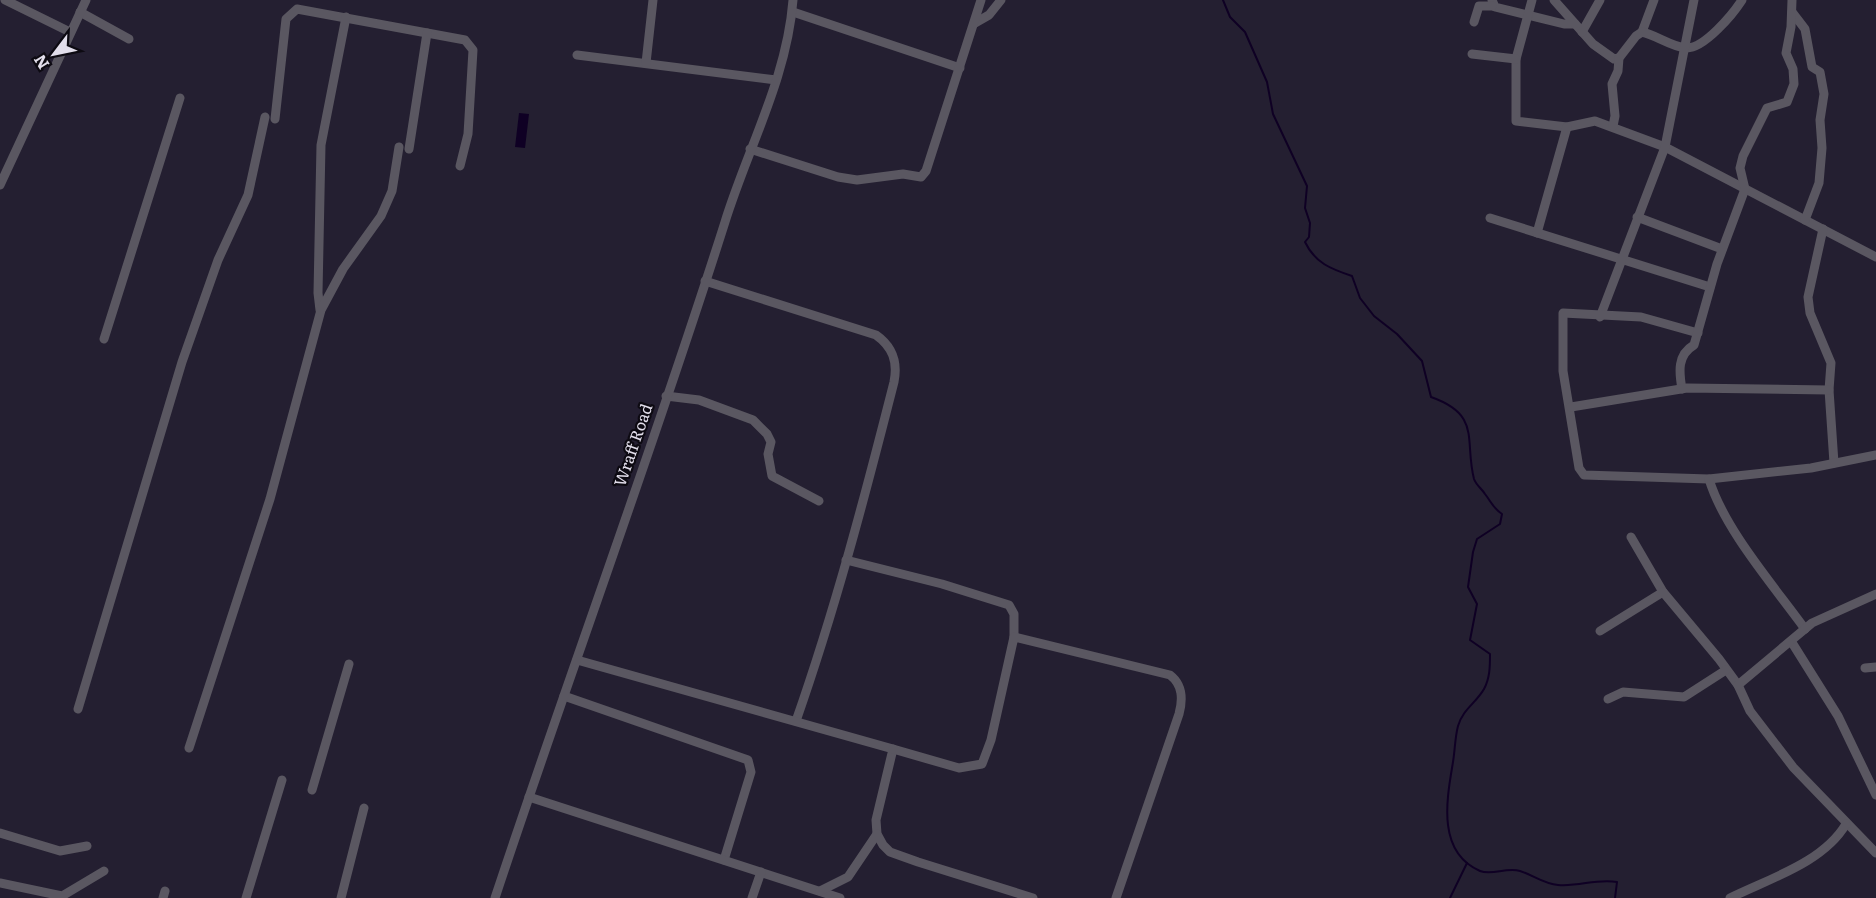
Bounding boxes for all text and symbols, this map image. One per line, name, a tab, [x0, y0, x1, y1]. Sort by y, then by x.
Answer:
north arrow	[24, 24, 84, 84]
text: N	[27, 50, 54, 75]
street label: Wraff Road	[607, 400, 658, 489]

